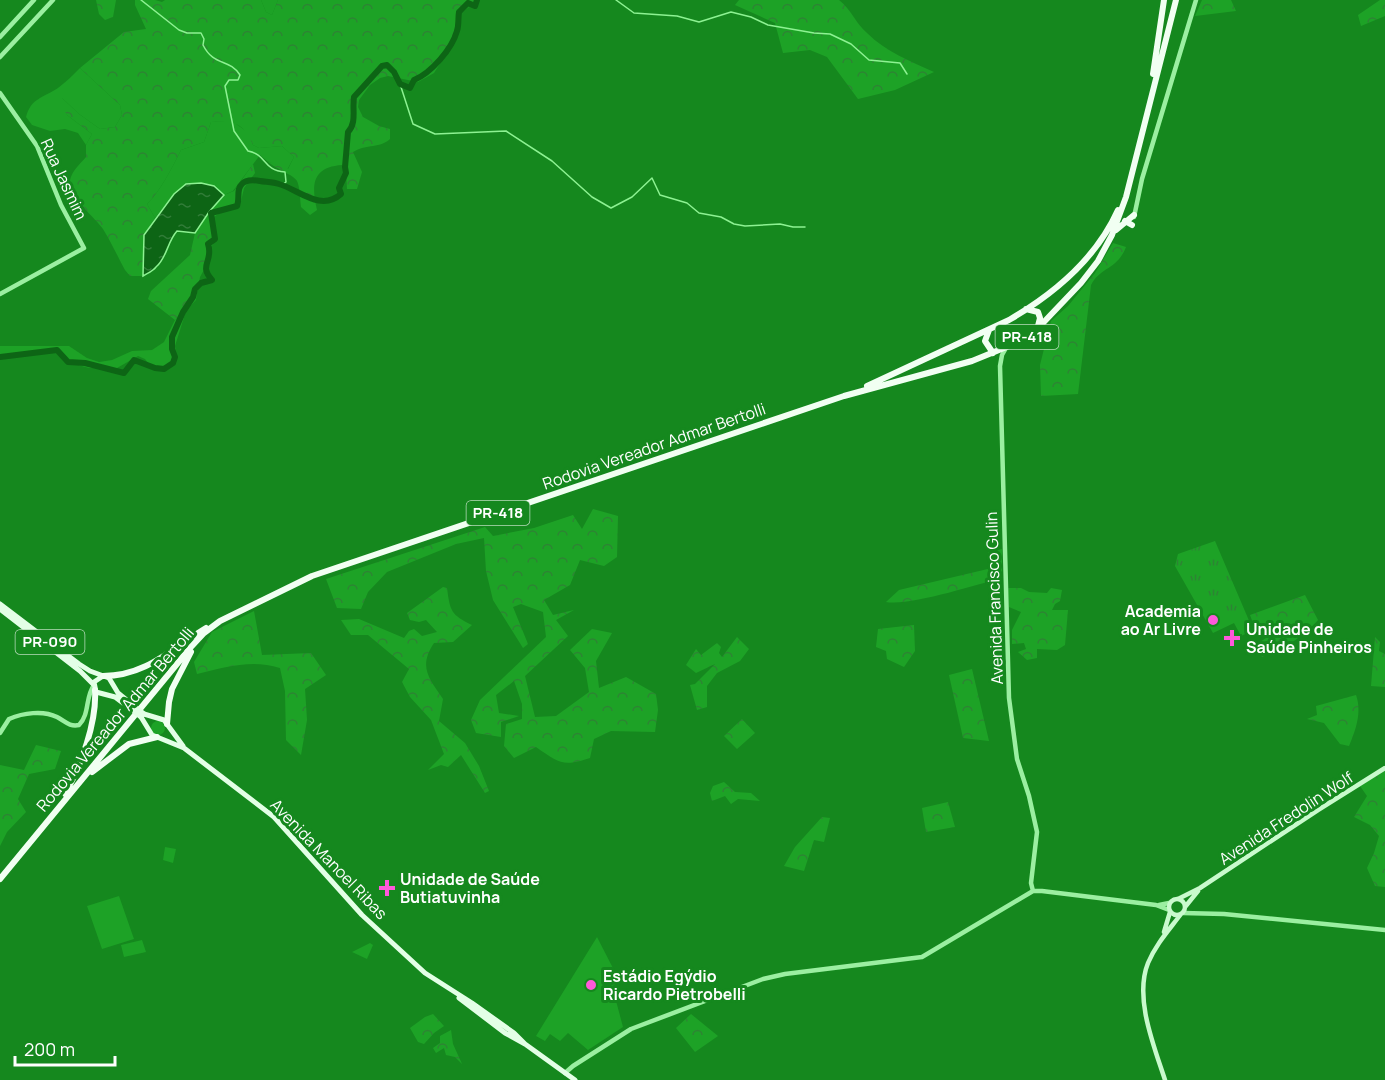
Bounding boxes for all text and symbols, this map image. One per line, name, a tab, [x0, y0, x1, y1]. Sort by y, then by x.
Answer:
street label: Rua Jasmim	[36, 135, 92, 223]
road number: PR-418	[996, 325, 1058, 349]
street label: Rodovia Vereador Admar Bertolli	[540, 397, 768, 495]
road number: PR-418	[466, 501, 530, 525]
street label: Avenida Francisco Gulin	[980, 511, 1008, 685]
place label: Academia ao Ar Livre	[1121, 600, 1201, 640]
marker: Academia ao Ar Livre	[1206, 613, 1220, 627]
place label: Unidade de Saúde Pinheiros	[1246, 618, 1372, 658]
street label: Rodovia Vereador Admar Bertolli	[31, 622, 199, 816]
marker: Unidade de Saúde Pinheiros	[1223, 629, 1241, 647]
road number: PR-090	[16, 630, 84, 654]
street label: Avenida Fredolin Wolf	[1214, 766, 1358, 870]
street label: Avenida Manoel Ribas	[266, 794, 392, 924]
place label: Unidade de Saúde Butiatuvinha	[400, 868, 540, 908]
marker: Unidade de Saúde Butiatuvinha	[378, 879, 396, 897]
place label: Estádio Egýdio Ricardo Pietrobelli	[603, 965, 746, 1005]
marker: Estádio Egýdio Ricardo Pietrobelli	[584, 978, 598, 992]
scale bar	[15, 1029, 116, 1067]
text: 200 m	[24, 1037, 75, 1061]

